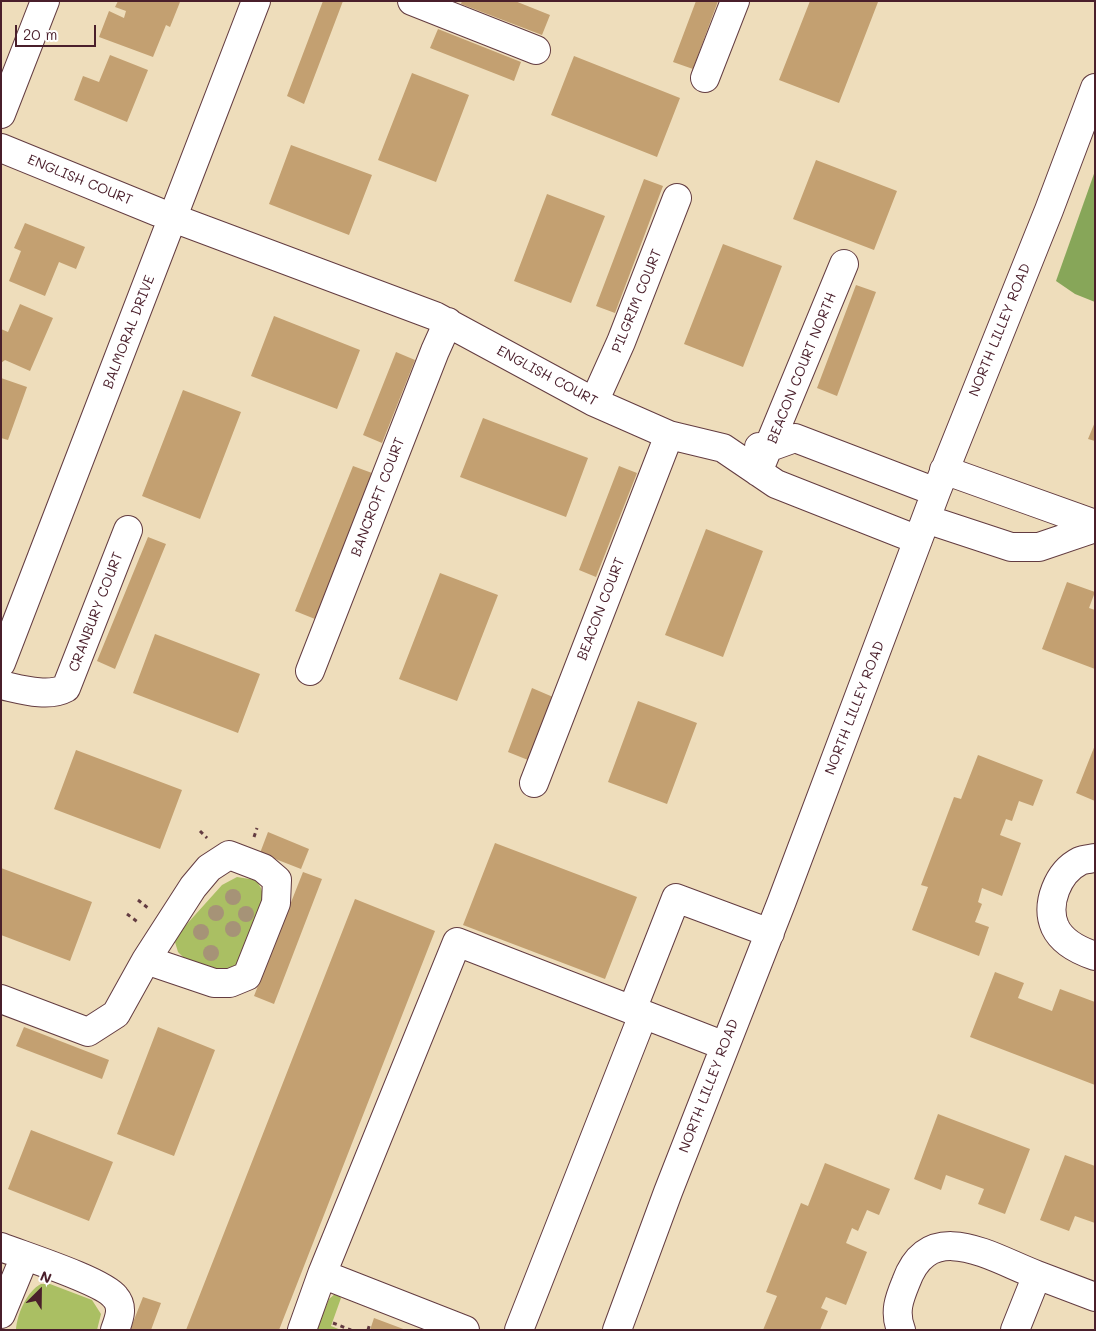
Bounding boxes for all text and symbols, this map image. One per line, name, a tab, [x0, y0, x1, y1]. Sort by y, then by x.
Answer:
scale bar	[18, 15, 99, 47]
text: 20 m	[23, 24, 57, 44]
street label: ENGLISH COURT	[25, 151, 135, 209]
street label: PILGRIM COURT	[609, 247, 665, 355]
street label: NORTH LILLEY ROAD	[966, 261, 1034, 399]
street label: BALMORAL DRIVE	[100, 273, 158, 391]
street label: BEACON COURT NORTH	[764, 290, 840, 446]
street label: ENGLISH COURT	[494, 342, 600, 410]
street label: BANCROFT COURT	[348, 435, 408, 559]
street label: CRANBURY COURT	[65, 550, 127, 674]
street label: BEACON COURT	[574, 555, 628, 663]
street label: NORTH LILLEY ROAD	[822, 639, 888, 777]
street label: NORTH LILLEY ROAD	[676, 1017, 742, 1155]
north arrow	[15, 1266, 65, 1316]
text: N	[37, 1266, 55, 1288]

